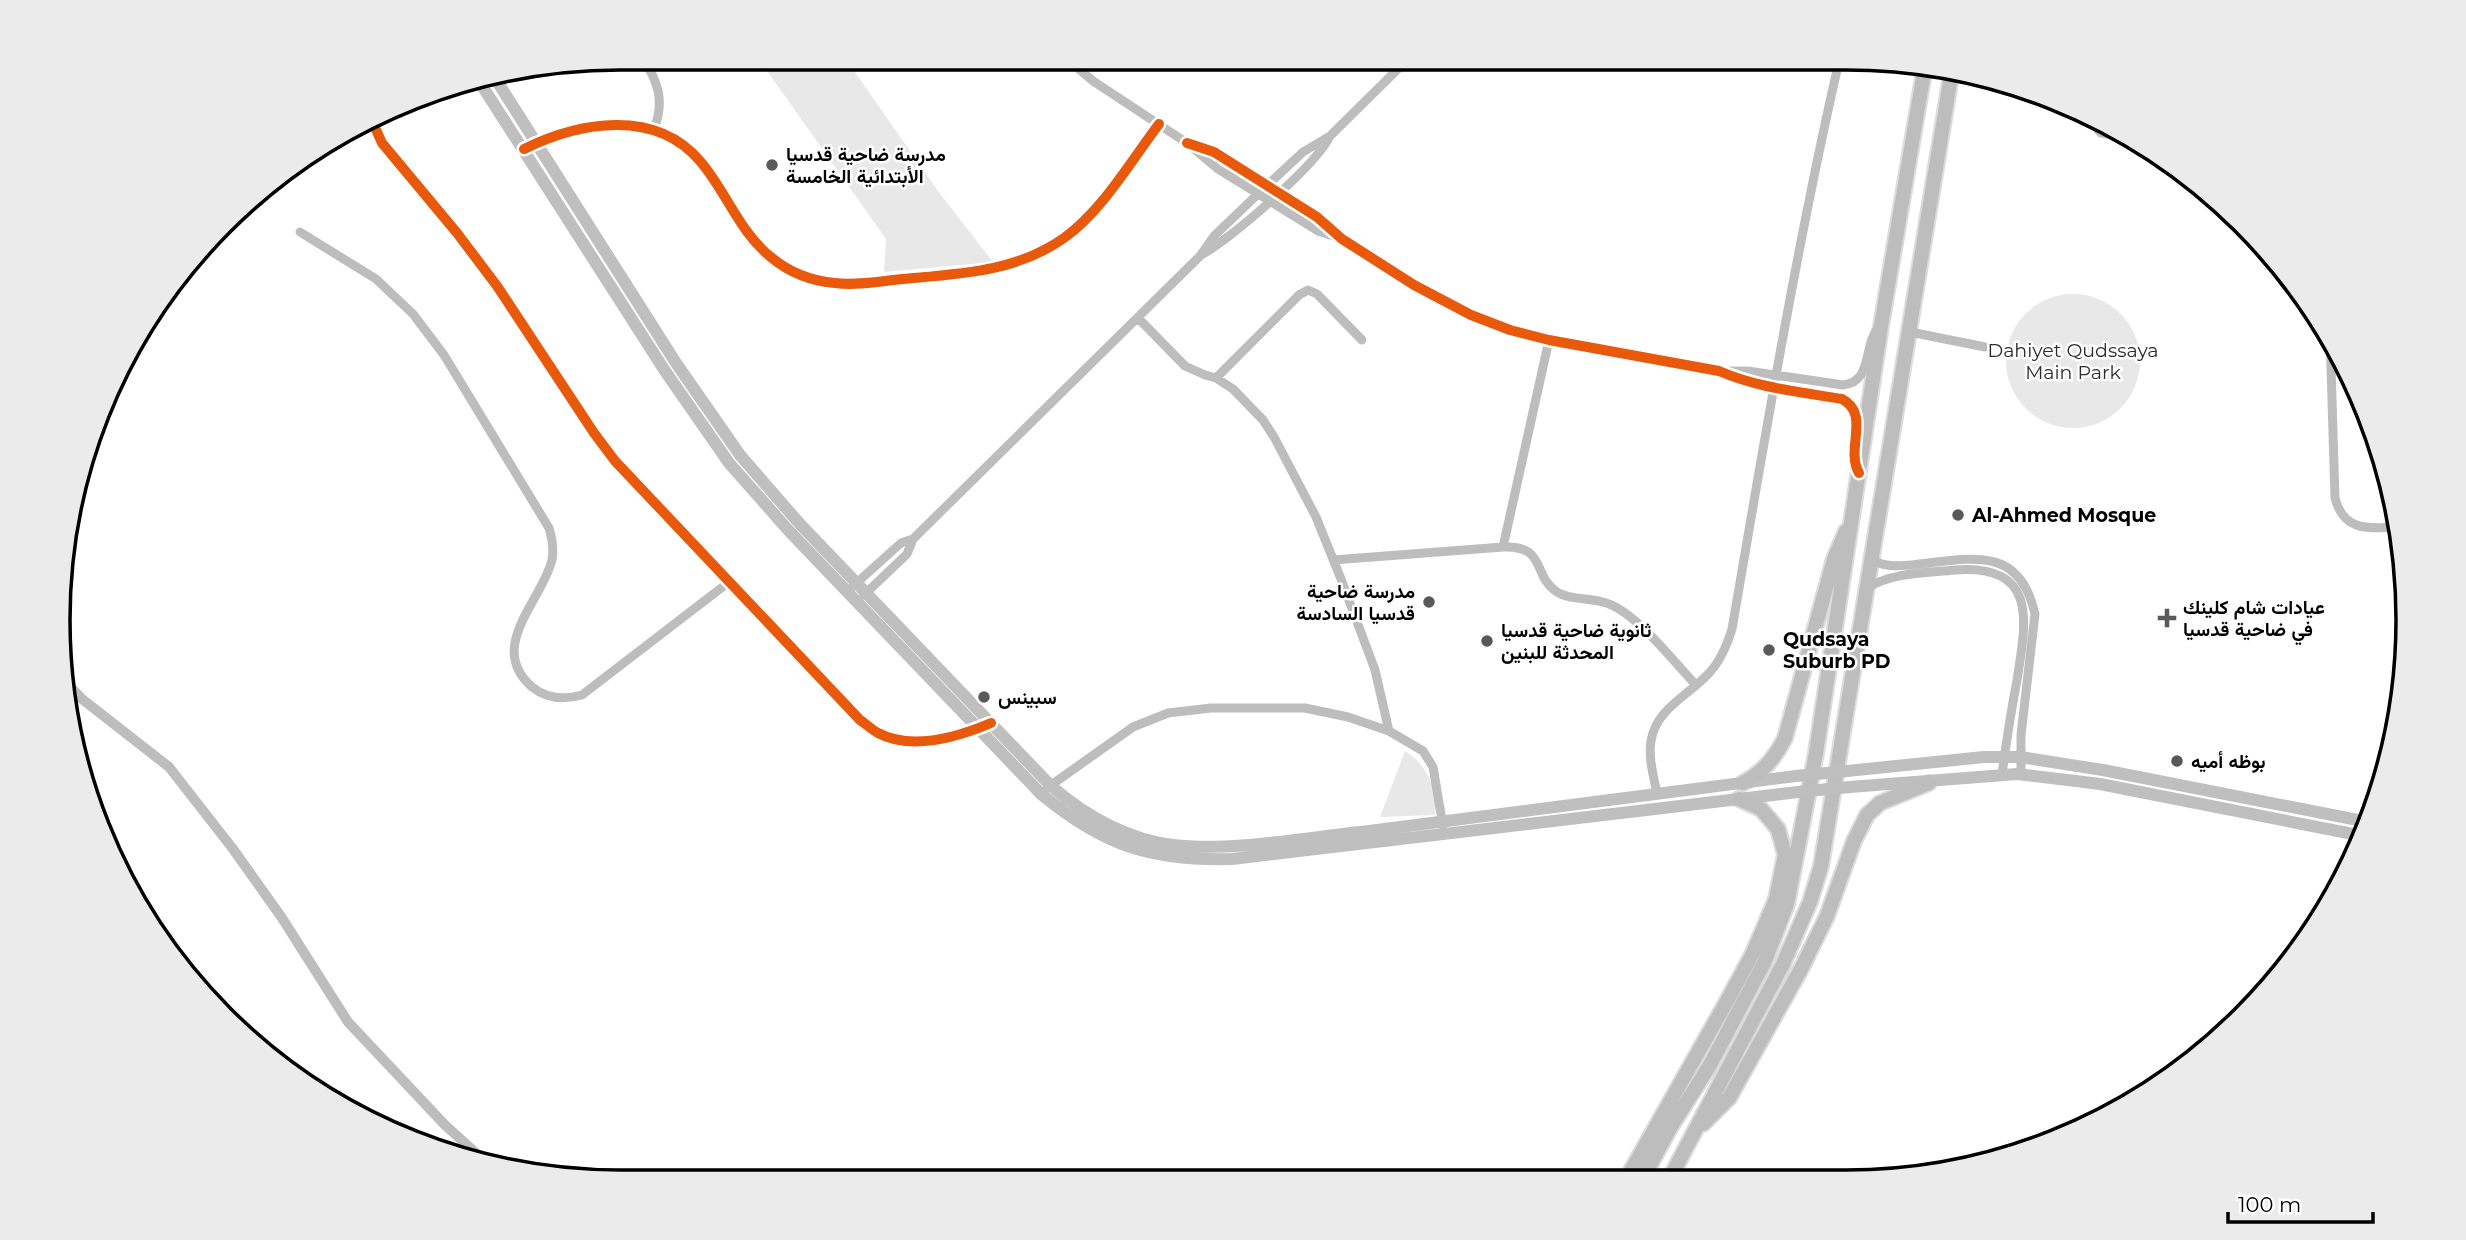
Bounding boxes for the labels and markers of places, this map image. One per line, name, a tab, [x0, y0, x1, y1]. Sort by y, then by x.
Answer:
place label: مدرسة ضاحية قدسيا الأبتدائية الخامسة	[786, 143, 946, 188]
marker: مدرسة ضاحية قدسيا الأبتدائية الخامسة	[764, 157, 780, 173]
place label: Al-Ahmed Mosque	[1971, 504, 2156, 527]
marker: Al-Ahmed Mosque	[1950, 507, 1966, 523]
place label: مدرسة ضاحية قدسيا السادسة	[1297, 580, 1415, 625]
marker: مدرسة ضاحية قدسيا السادسة	[1421, 594, 1437, 610]
place label: عيادات شام كلينك في ضاحية قدسيا	[2183, 596, 2325, 646]
marker: عيادات شام كلينك في ضاحية قدسيا	[2157, 608, 2177, 628]
place label: ثانوية ضاحية قدسيا المحدثة للبنين	[1501, 619, 1652, 664]
place label: Qudsaya Suburb PD	[1783, 628, 1890, 673]
marker: ثانوية ضاحية قدسيا المحدثة للبنين	[1479, 633, 1495, 649]
marker: Qudsaya Suburb PD	[1761, 642, 1777, 658]
place label: سبينس	[998, 686, 1057, 709]
marker: سبينس	[976, 689, 992, 705]
place label: بوظه أميه	[2191, 750, 2266, 774]
marker: بوظه أميه	[2169, 753, 2185, 769]

